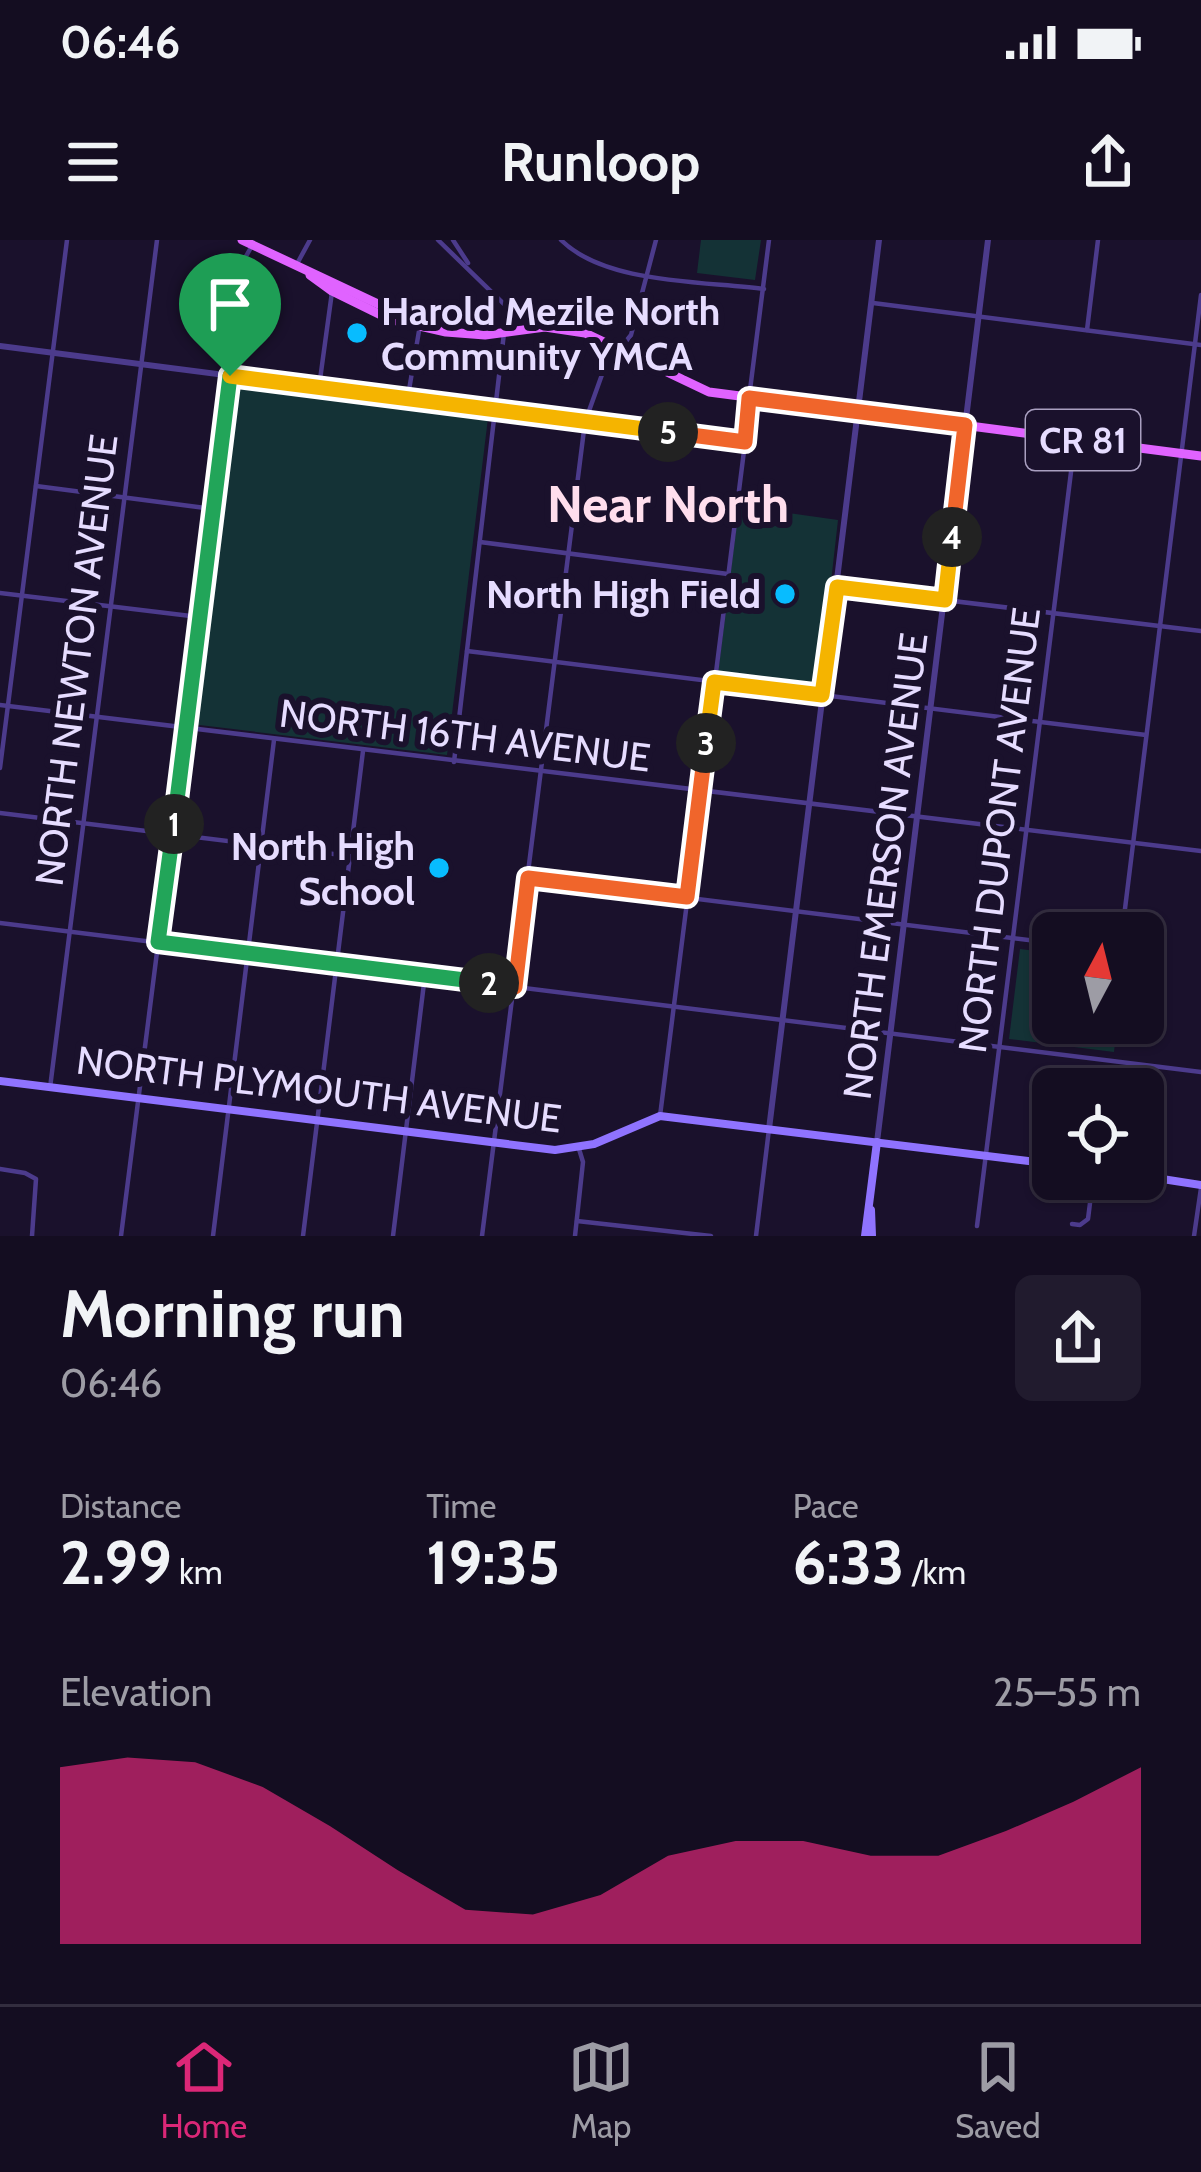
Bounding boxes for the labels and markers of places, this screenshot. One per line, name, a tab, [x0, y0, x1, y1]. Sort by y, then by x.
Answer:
pin	[179, 253, 281, 376]
place label: Harold Mezile North Community YMCA	[381, 287, 720, 380]
marker: Harold Mezile North Community YMCA	[344, 320, 370, 346]
pin: 5	[638, 402, 698, 462]
pin: 4	[922, 507, 982, 567]
place label: North High Field	[486, 570, 761, 618]
marker: North High Field	[772, 581, 798, 607]
pin: 3	[676, 713, 736, 773]
pin: 1	[144, 794, 204, 854]
place label: North High School	[231, 822, 415, 915]
marker: North High School	[426, 855, 452, 881]
pin: 2	[459, 953, 519, 1013]

